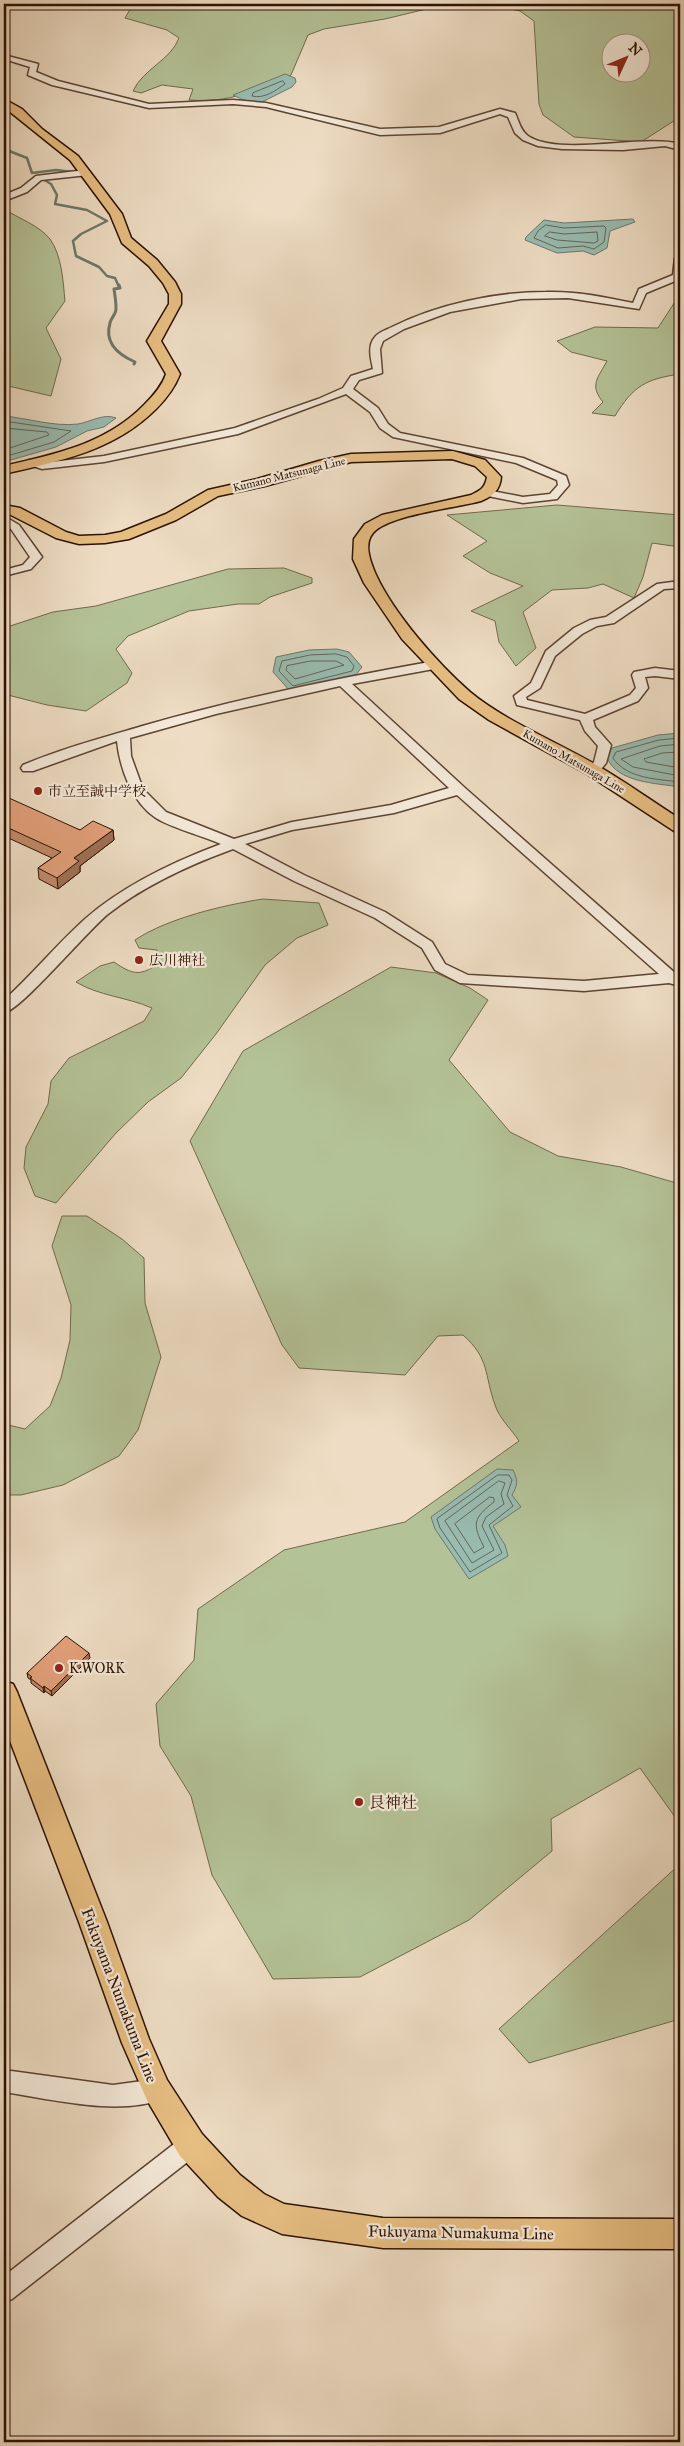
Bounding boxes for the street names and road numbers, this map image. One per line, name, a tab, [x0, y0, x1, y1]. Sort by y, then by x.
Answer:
street label: Kumano Matsunaga Line	[232, 454, 347, 495]
street label: Kumano Matsunaga Line	[520, 727, 627, 796]
street label: Fukuyama Numakuma Line	[77, 1905, 162, 2086]
street label: Fukuyama Numakuma Line	[368, 2221, 554, 2244]

